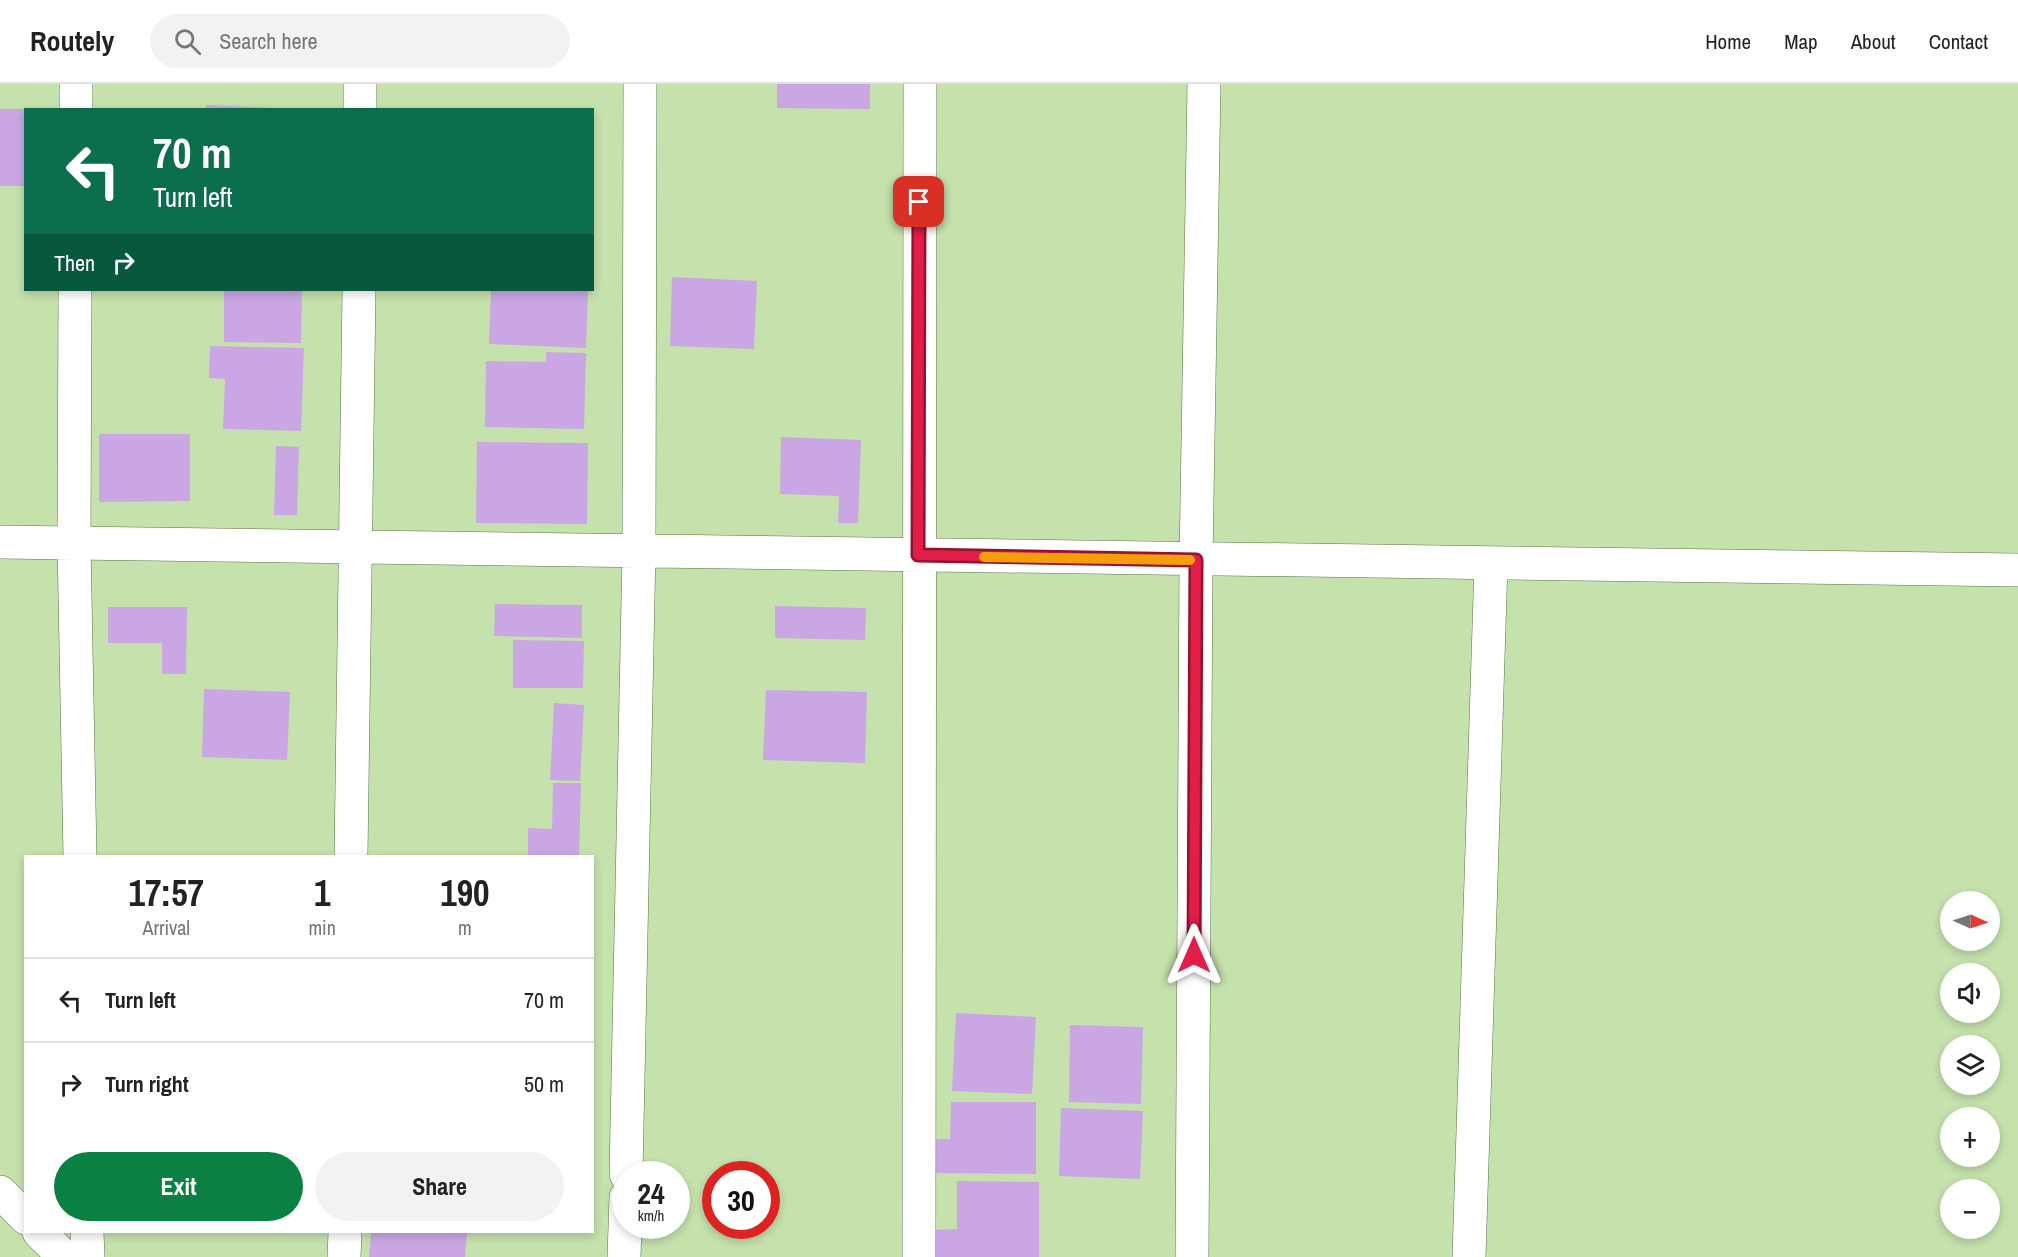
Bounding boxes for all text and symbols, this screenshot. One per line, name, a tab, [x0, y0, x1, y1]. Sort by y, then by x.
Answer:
search box	[150, 14, 570, 68]
text: Routely	[30, 22, 114, 60]
icon: search	[171, 25, 204, 58]
text: Search here	[219, 26, 317, 56]
text: Home	[1705, 27, 1751, 56]
text: Map	[1784, 27, 1818, 56]
text: About	[1851, 27, 1896, 56]
text: Contact	[1929, 27, 1988, 56]
text: 70 m	[153, 125, 232, 181]
icon: left	[54, 132, 132, 210]
pin	[893, 176, 944, 227]
text: Turn left	[153, 179, 232, 215]
icon: arrive	[902, 185, 935, 218]
icon: right	[107, 246, 140, 279]
text: Then	[54, 248, 95, 278]
text: 17:57	[128, 869, 204, 917]
text: 1	[314, 869, 330, 917]
text: 190	[440, 869, 490, 917]
north arrow	[1940, 891, 2000, 951]
map controls	[1940, 891, 2000, 1239]
text: Arrival	[143, 914, 190, 941]
text: min	[308, 914, 336, 941]
text: m	[458, 914, 472, 941]
position arrow	[1162, 923, 1226, 987]
button: sound	[1940, 963, 2000, 1023]
icon: left	[54, 984, 87, 1017]
text: Turn left	[105, 985, 176, 1015]
text: 70 m	[524, 985, 564, 1015]
button: layers	[1940, 1035, 2000, 1095]
icon: right	[54, 1068, 87, 1101]
text: Turn right	[105, 1069, 189, 1099]
text: 50 m	[524, 1069, 564, 1099]
button: +	[1940, 1107, 2000, 1167]
button: Exit	[54, 1152, 303, 1221]
button: Share	[315, 1152, 564, 1221]
speed limit sign: 30	[702, 1161, 780, 1239]
text: 24	[637, 1173, 665, 1213]
button: −	[1940, 1179, 2000, 1239]
text: km/h	[638, 1205, 664, 1226]

